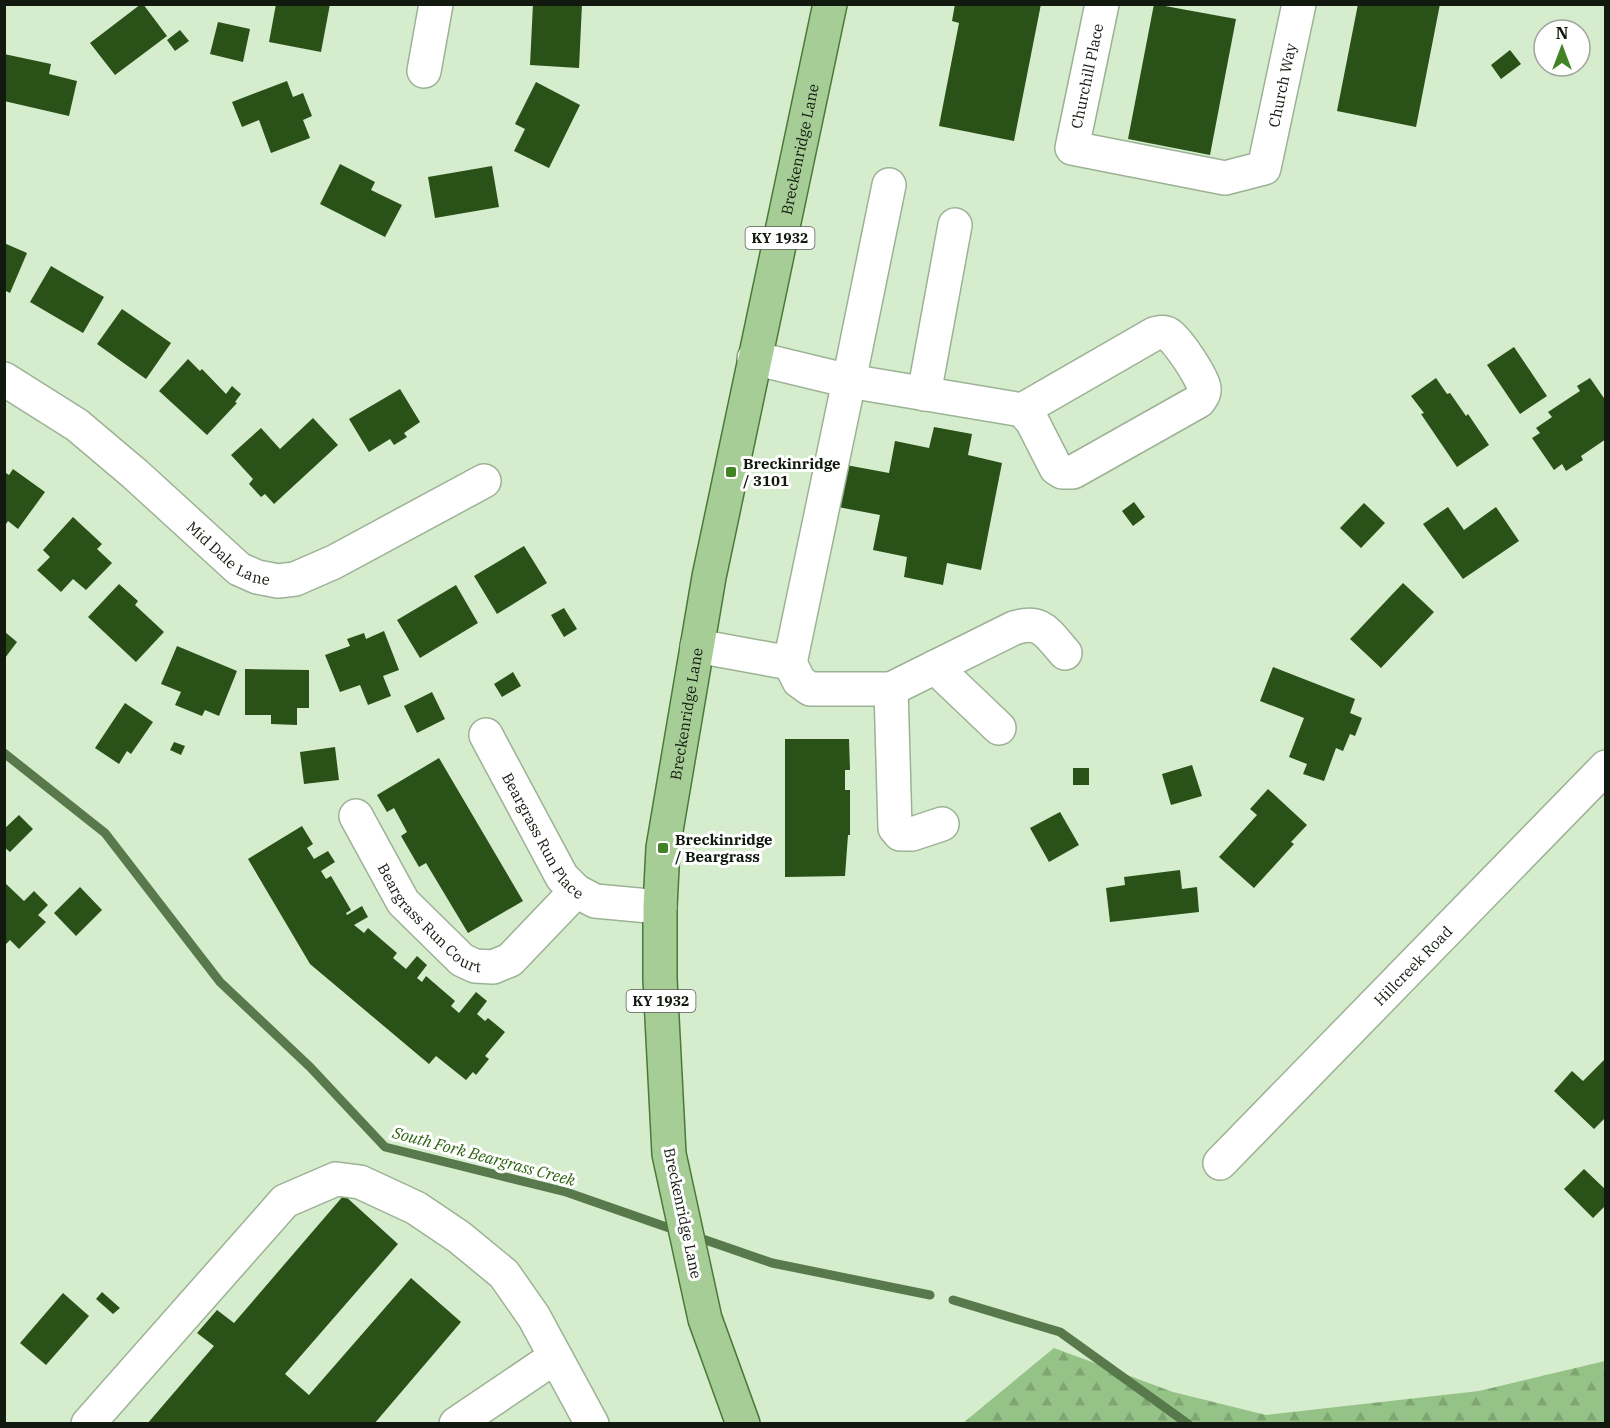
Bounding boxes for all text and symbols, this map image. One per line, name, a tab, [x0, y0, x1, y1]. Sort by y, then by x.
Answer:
north arrow	[1532, 18, 1592, 78]
street label: Churchill Place	[1067, 22, 1107, 130]
text: N	[1556, 23, 1568, 43]
street label: Church Way	[1263, 41, 1300, 129]
street label: Breckenridge Lane	[776, 82, 822, 216]
road number: KY 1932	[746, 227, 814, 249]
place label: Breckinridge / 3101	[743, 454, 841, 490]
marker: Breckinridge / 3101	[724, 465, 738, 479]
street label: Mid Dale Lane	[183, 517, 272, 589]
street label: Breckenridge Lane	[665, 646, 706, 781]
street label: Beargrass Run Place	[498, 769, 587, 903]
place label: Breckinridge / Beargrass	[675, 830, 773, 866]
marker: Breckinridge / Beargrass	[656, 841, 670, 855]
street label: Beargrass Run Court	[374, 860, 481, 976]
street label: Hillcreek Road	[1370, 921, 1456, 1009]
road number: KY 1932	[626, 990, 696, 1012]
water label: South Fork Beargrass Creek	[389, 1122, 578, 1190]
street label: Breckenridge Lane	[660, 1146, 706, 1280]

